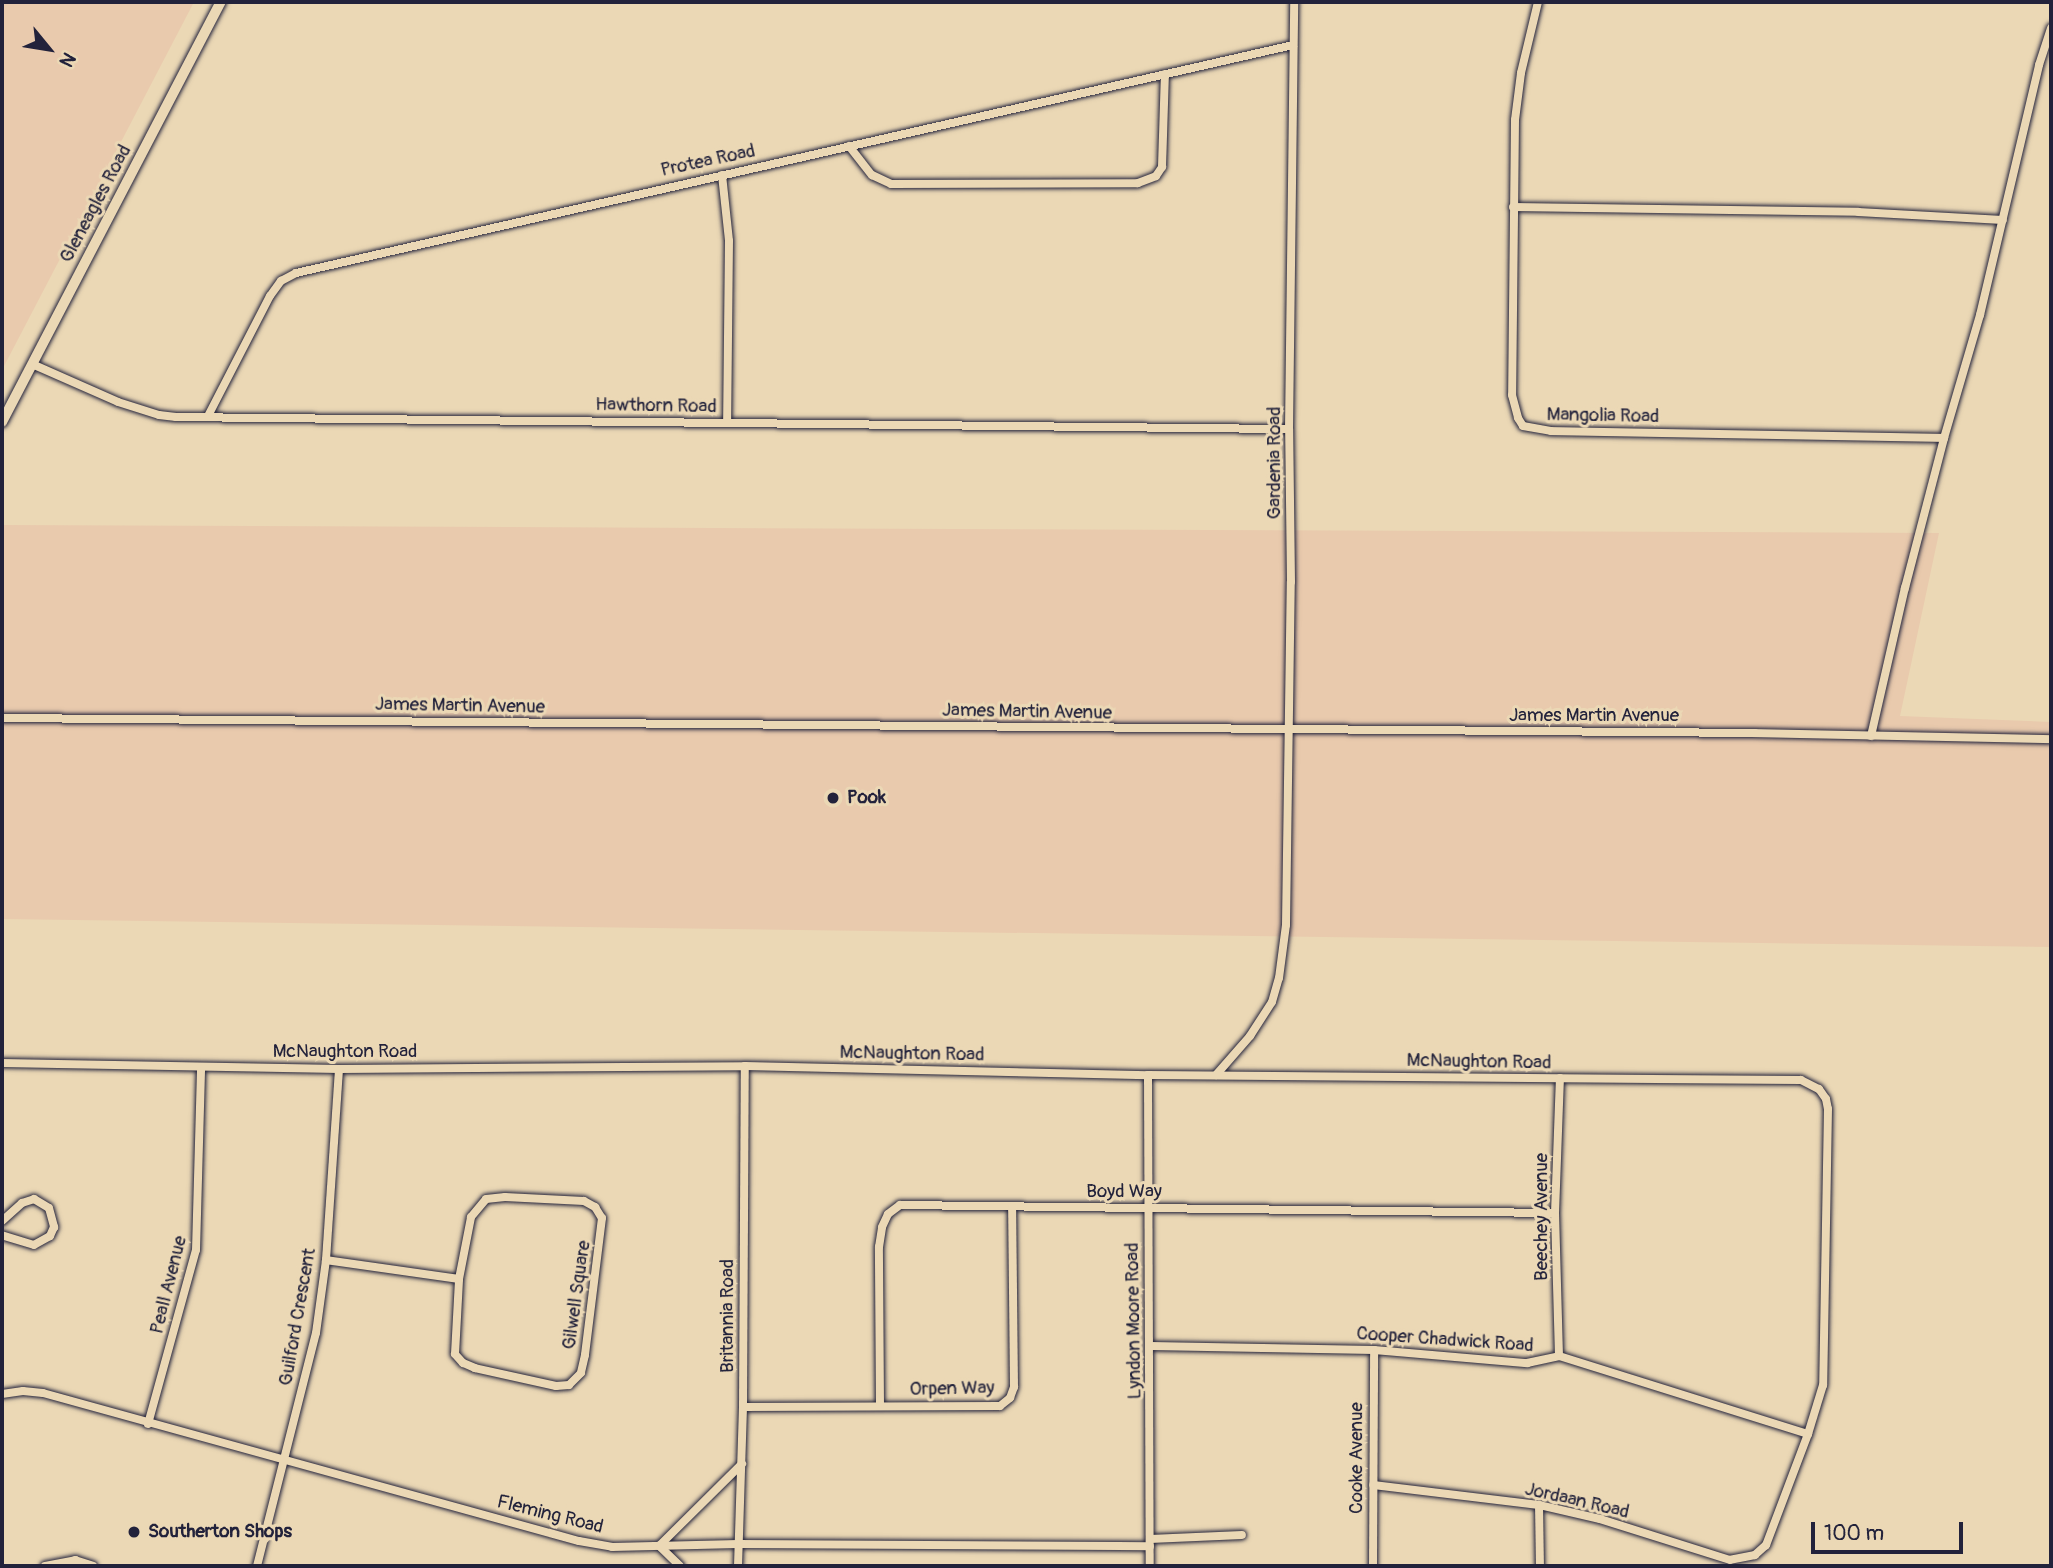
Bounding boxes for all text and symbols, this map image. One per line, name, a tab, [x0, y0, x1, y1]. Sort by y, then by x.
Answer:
north arrow	[14, 14, 84, 84]
text: N	[54, 48, 81, 71]
street label: Protea Road	[659, 140, 757, 182]
street label: Gleneagles Road	[55, 141, 137, 267]
street label: Hawthorn Road	[595, 394, 717, 418]
street label: Mangolia Road	[1546, 404, 1660, 428]
street label: Gardenia Road	[1264, 407, 1286, 519]
street label: James Martin Avenue	[375, 693, 545, 719]
street label: James Martin Avenue	[942, 699, 1112, 725]
street label: James Martin Avenue	[1509, 705, 1679, 727]
place label: Pook	[847, 787, 886, 809]
marker: Pook	[825, 790, 841, 806]
street label: McNaughton Road	[273, 1041, 417, 1063]
street label: McNaughton Road	[839, 1041, 985, 1067]
street label: McNaughton Road	[1406, 1049, 1552, 1075]
street label: Beechey Avenue	[1531, 1153, 1553, 1281]
street label: Boyd Way	[1086, 1181, 1162, 1203]
street label: Peall Avenue	[146, 1234, 192, 1336]
street label: Gilwell Square	[558, 1239, 596, 1351]
street label: Lyndon Moore Road	[1121, 1242, 1147, 1400]
street label: Guilford Crescent	[275, 1246, 321, 1388]
street label: Britannia Road	[717, 1259, 739, 1373]
street label: Cooper Chadwick Road	[1356, 1322, 1534, 1358]
street label: Orpen Way	[909, 1377, 995, 1401]
street label: Cooke Avenue	[1346, 1402, 1368, 1514]
street label: Jordaan Road	[1523, 1478, 1631, 1524]
street label: Fleming Road	[494, 1491, 606, 1539]
scale bar	[1815, 1508, 1967, 1552]
text: 100 m	[1824, 1520, 1884, 1547]
place label: Southerton Shops	[148, 1521, 292, 1543]
marker: Southerton Shops	[126, 1524, 142, 1540]

